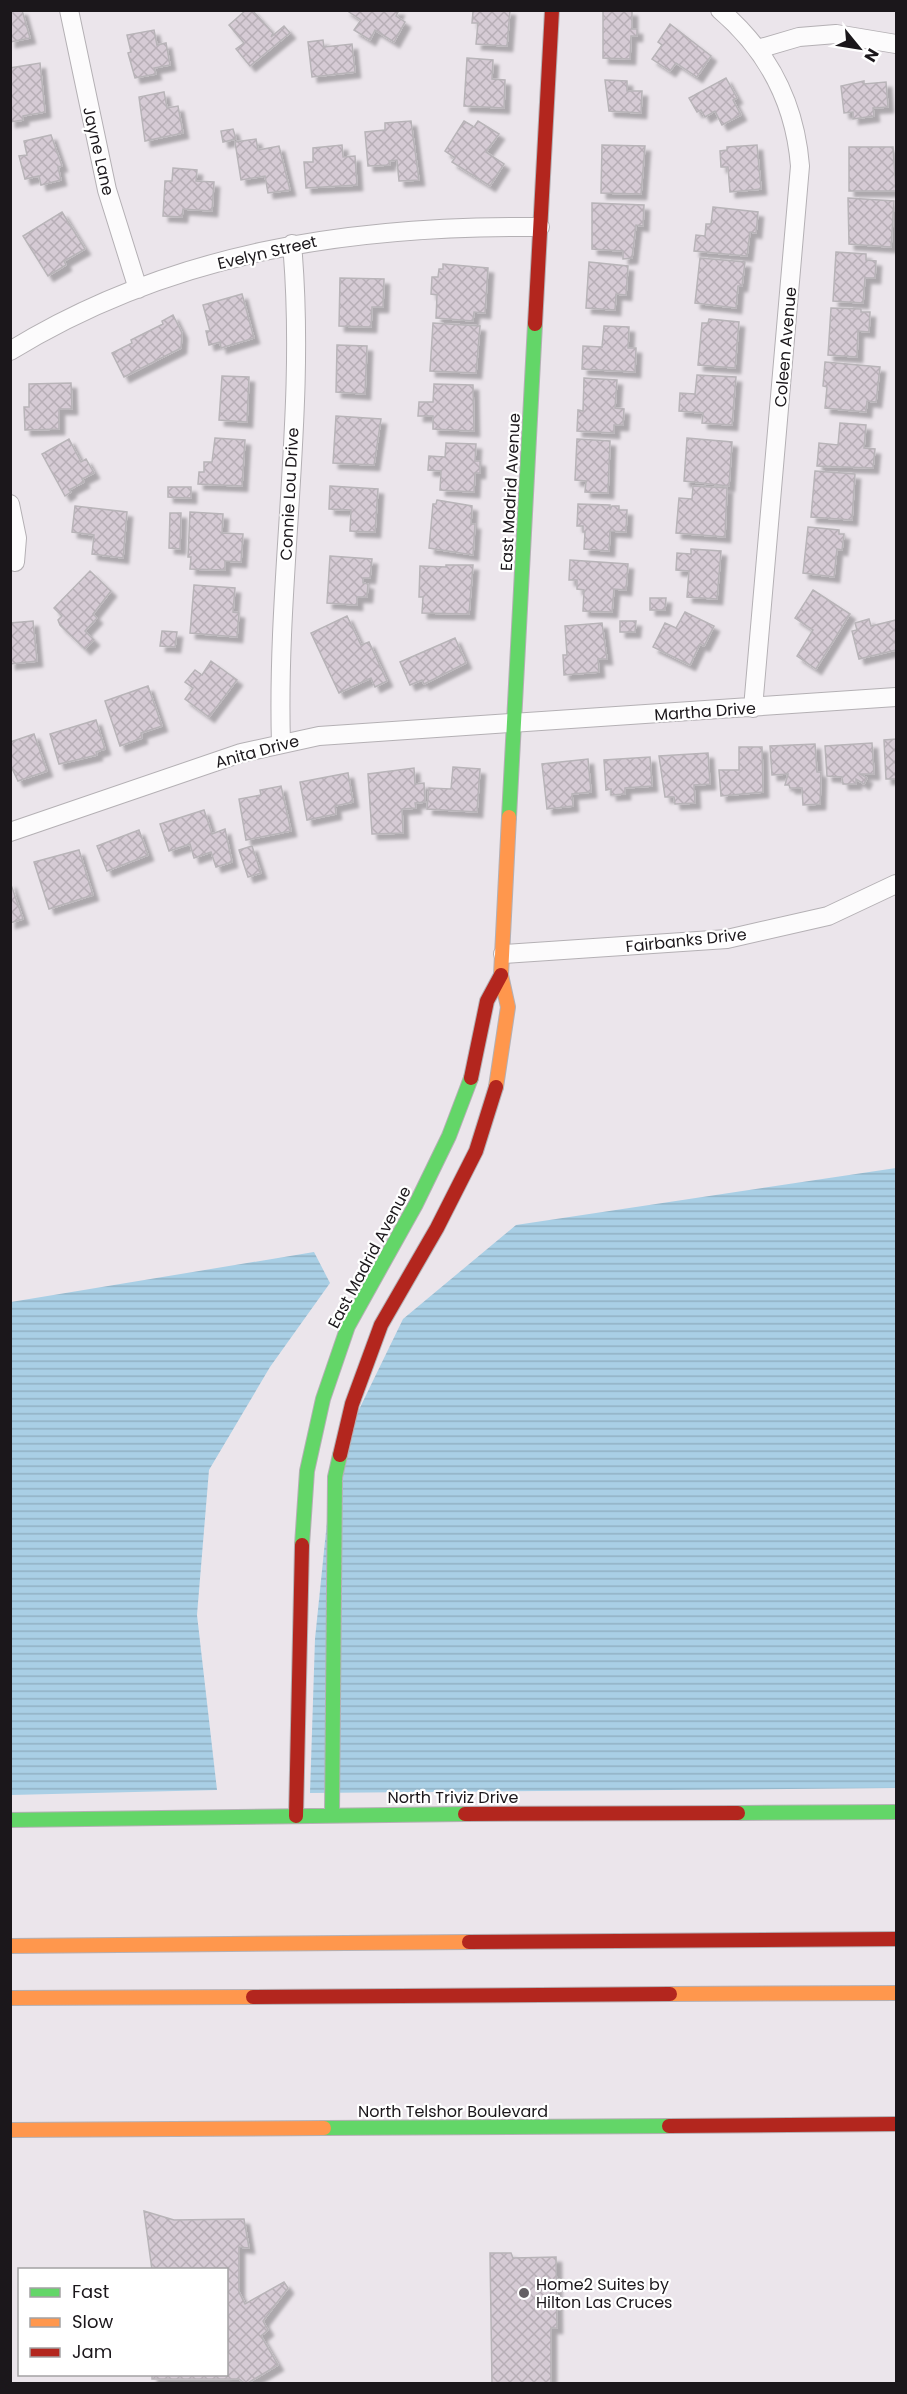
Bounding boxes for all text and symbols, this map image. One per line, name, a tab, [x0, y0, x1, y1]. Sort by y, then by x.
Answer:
north arrow	[829, 18, 889, 78]
text: N	[859, 44, 885, 66]
street label: Jayne Lane	[77, 104, 120, 198]
street label: Evelyn Street	[215, 230, 319, 275]
street label: Coleen Avenue	[769, 286, 802, 408]
street label: East Madrid Avenue	[495, 412, 526, 571]
street label: Connie Lou Drive	[275, 427, 304, 561]
street label: Martha Drive	[653, 696, 757, 727]
street label: Anita Drive	[213, 729, 302, 774]
street label: Fairbanks Drive	[624, 923, 748, 958]
street label: East Madrid Avenue	[322, 1182, 417, 1332]
street label: North Triviz Drive	[388, 1786, 519, 1809]
street label: North Telshor Boulevard	[358, 2100, 548, 2123]
legend	[18, 2268, 228, 2376]
place label: Home2 Suites by Hilton Las Cruces	[536, 2273, 672, 2314]
text: Fast	[72, 2279, 109, 2304]
marker: Home2 Suites by Hilton Las Cruces	[517, 2286, 531, 2300]
text: Slow	[72, 2309, 114, 2334]
text: Jam	[72, 2339, 112, 2364]

